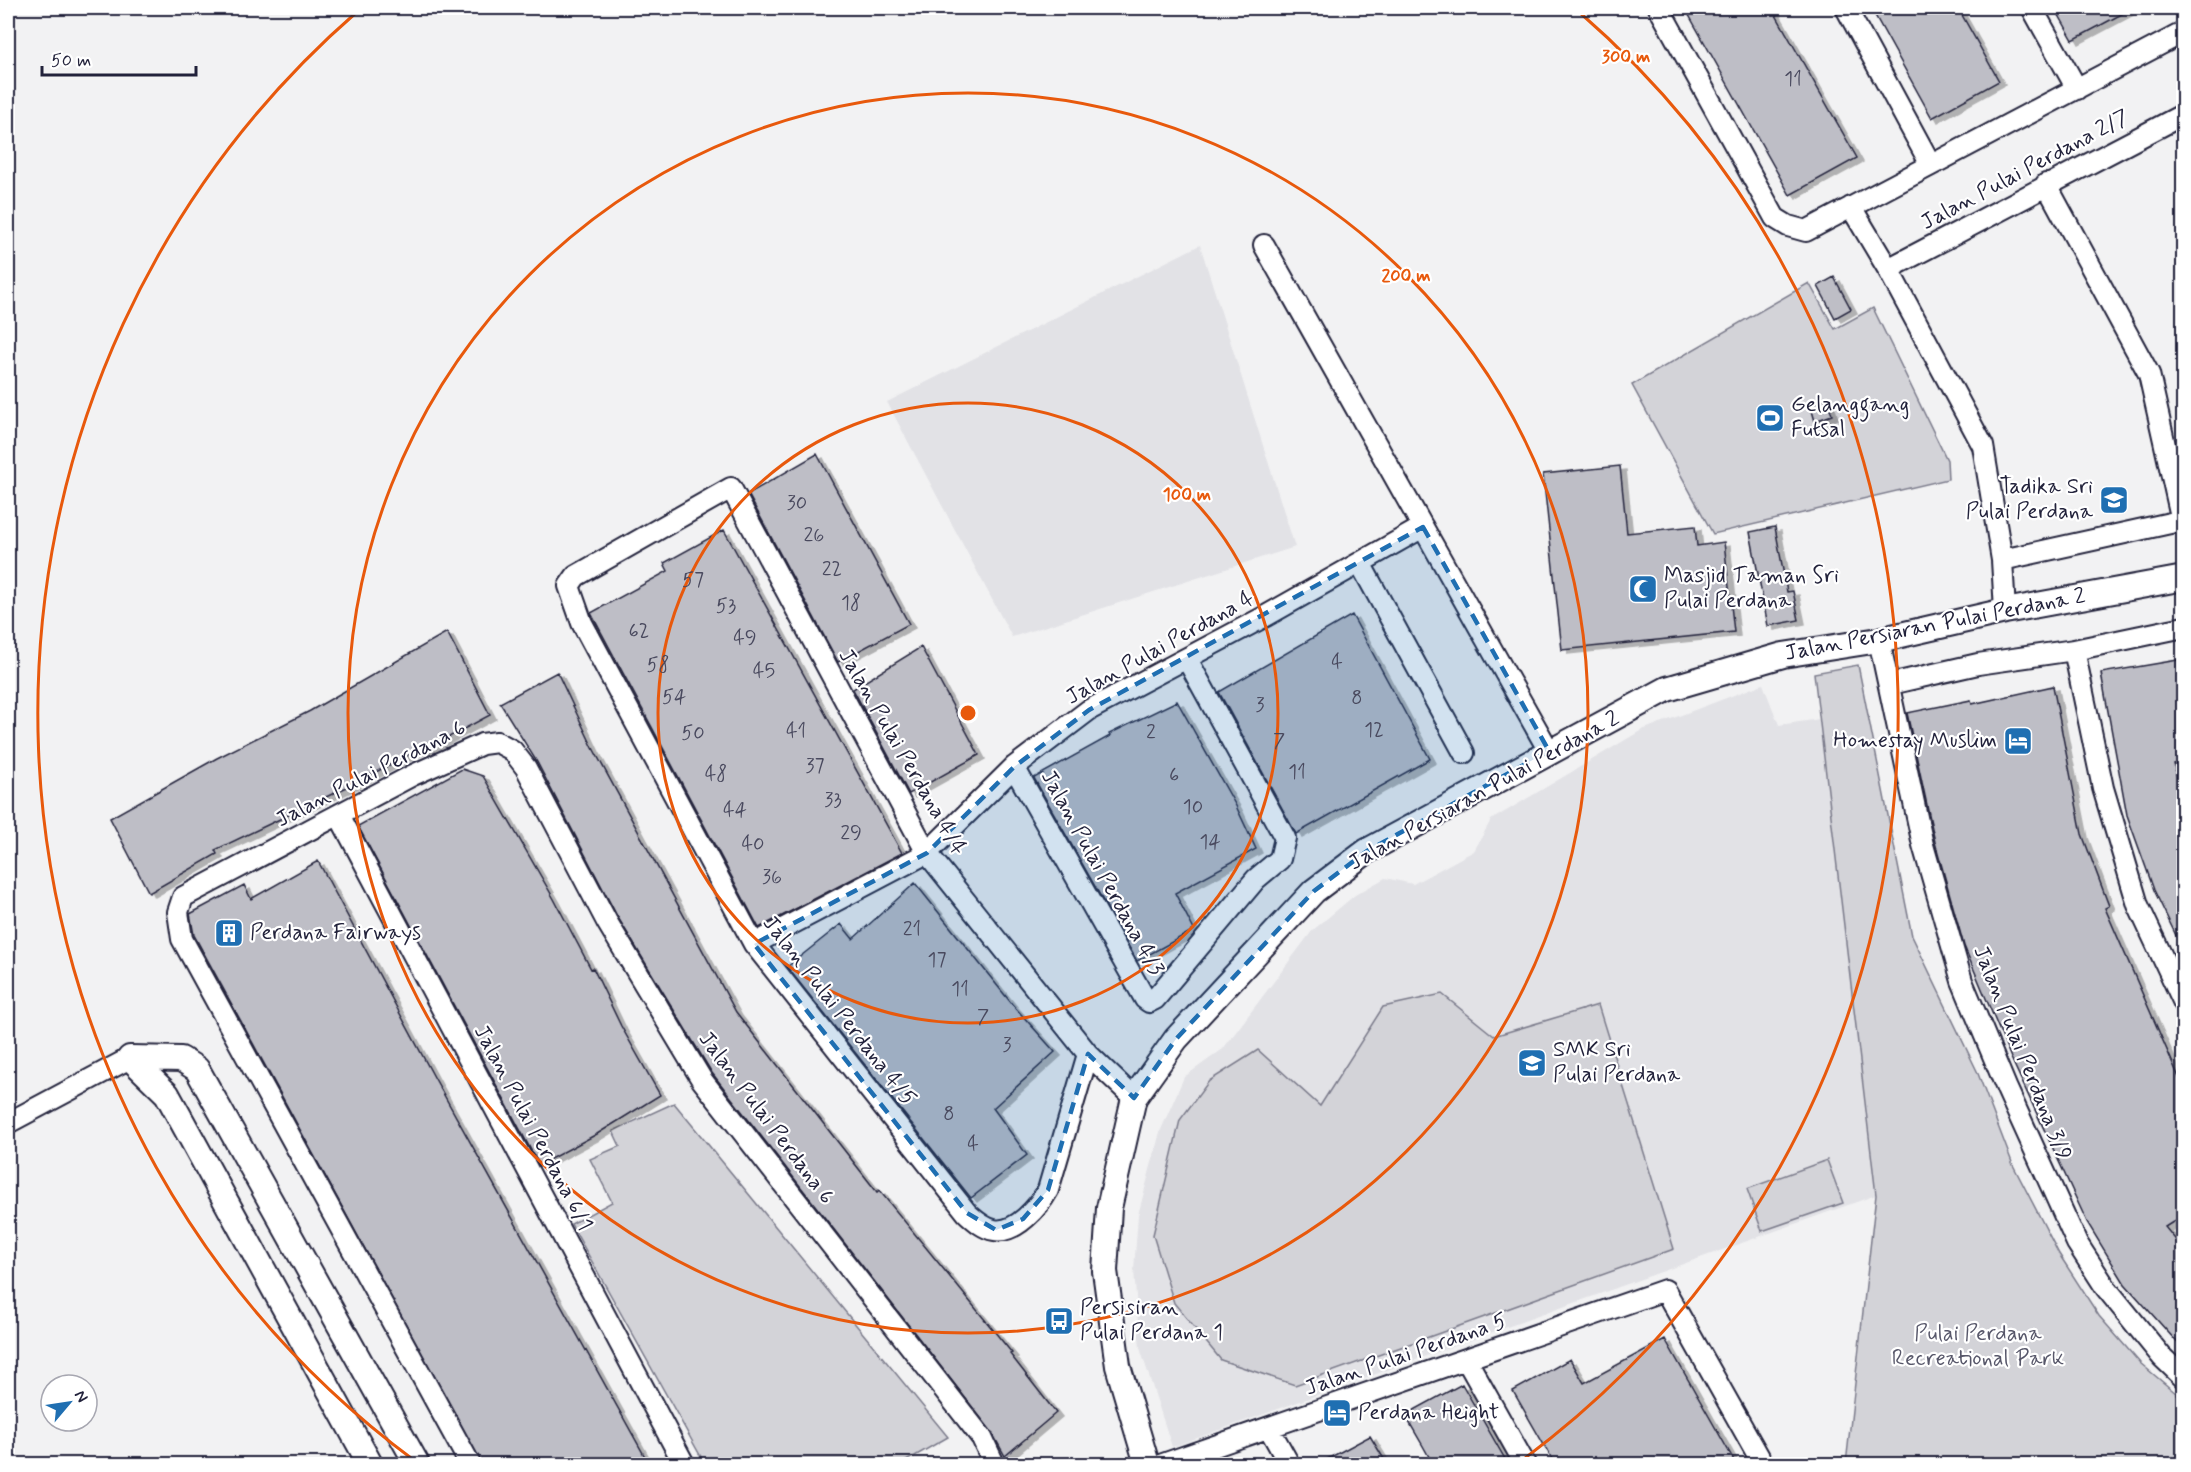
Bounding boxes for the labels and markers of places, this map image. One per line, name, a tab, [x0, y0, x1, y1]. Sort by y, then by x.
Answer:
place label: Gelanggang Futsal	[1791, 391, 1909, 444]
sports icon: Gelanggang Futsal	[1754, 402, 1786, 434]
place label: Tadika Sri Pulai Perdana	[1966, 473, 2094, 526]
school or university icon: Tadika Sri Pulai Perdana	[2098, 484, 2130, 516]
place label: Masjid Taman Sri Pulai Perdana	[1664, 562, 1839, 615]
mosque icon: Masjid Taman Sri Pulai Perdana	[1627, 573, 1659, 605]
centre of rings	[958, 703, 978, 723]
hotel icon: Homestay Muslim	[2002, 725, 2034, 757]
place label: Homestay Muslim	[1833, 727, 1997, 755]
building icon: Perdana Fairways	[213, 917, 245, 949]
place label: Perdana Fairways	[250, 919, 421, 947]
place label: SMK Sri Pulai Perdana	[1553, 1036, 1681, 1089]
school or university icon: SMK Sri Pulai Perdana	[1516, 1047, 1548, 1079]
place label: Persisiran Pulai Perdana 1	[1080, 1294, 1223, 1347]
bus stop icon: Persisiran Pulai Perdana 1	[1043, 1305, 1075, 1337]
hotel icon: Perdana Height	[1321, 1397, 1353, 1429]
place label: Perdana Height	[1358, 1399, 1499, 1428]

